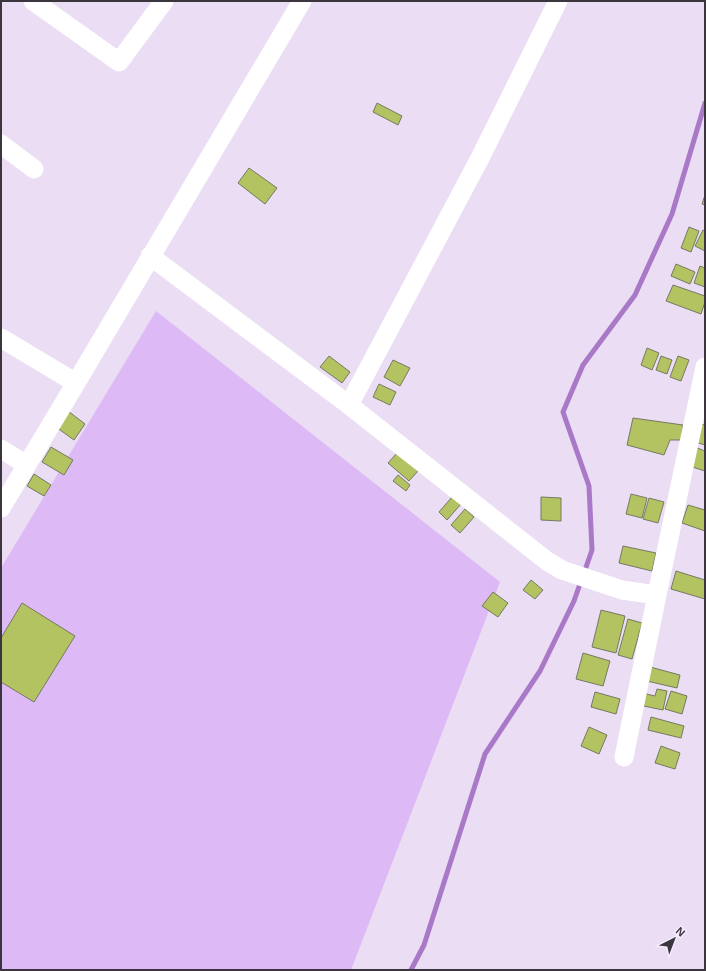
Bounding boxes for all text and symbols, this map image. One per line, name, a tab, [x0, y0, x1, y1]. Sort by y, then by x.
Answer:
north arrow	[654, 919, 694, 959]
text: N	[674, 924, 688, 939]

